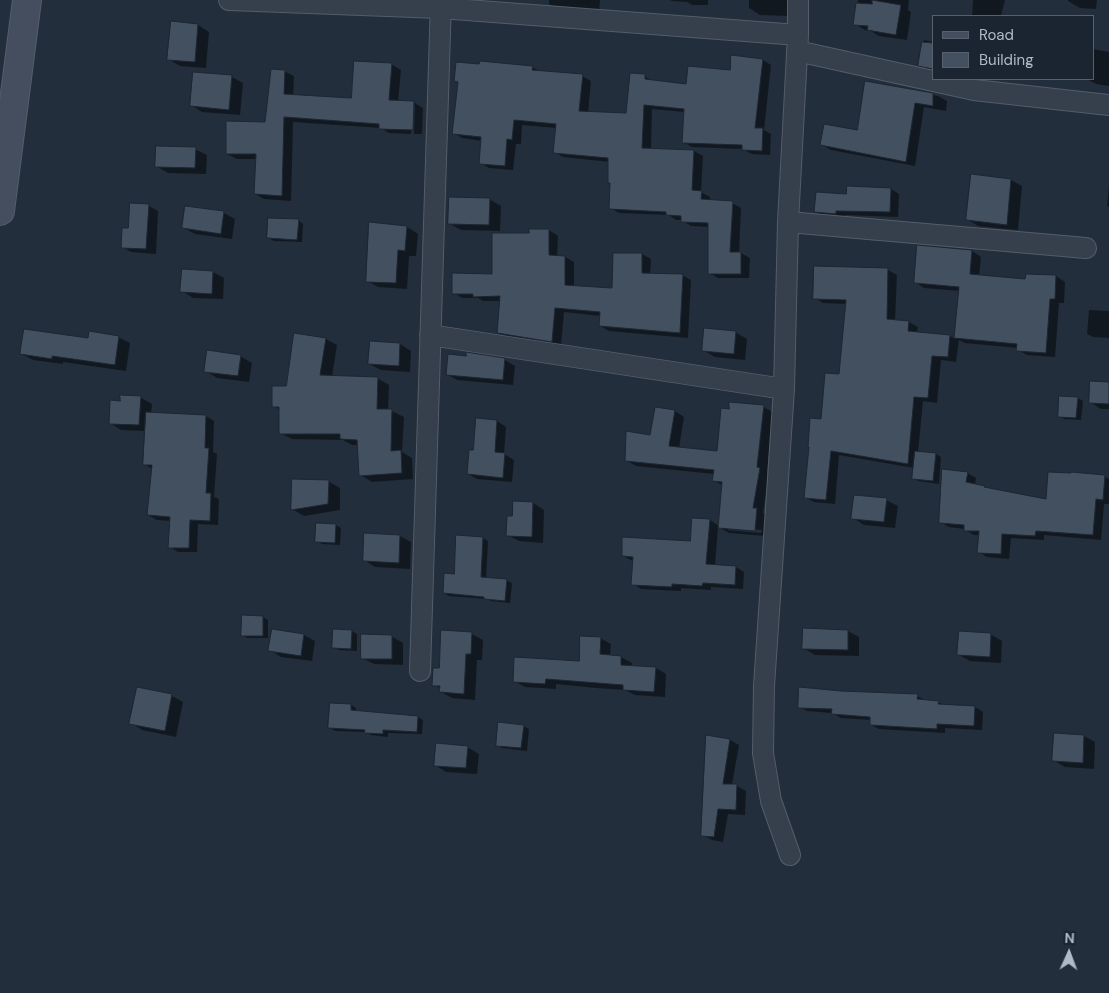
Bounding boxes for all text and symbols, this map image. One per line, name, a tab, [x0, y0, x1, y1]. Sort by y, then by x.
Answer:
legend	[932, 15, 1094, 80]
text: Road	[979, 25, 1014, 45]
text: Building	[979, 50, 1034, 70]
north arrow	[1044, 928, 1094, 978]
text: N	[1064, 929, 1075, 947]

